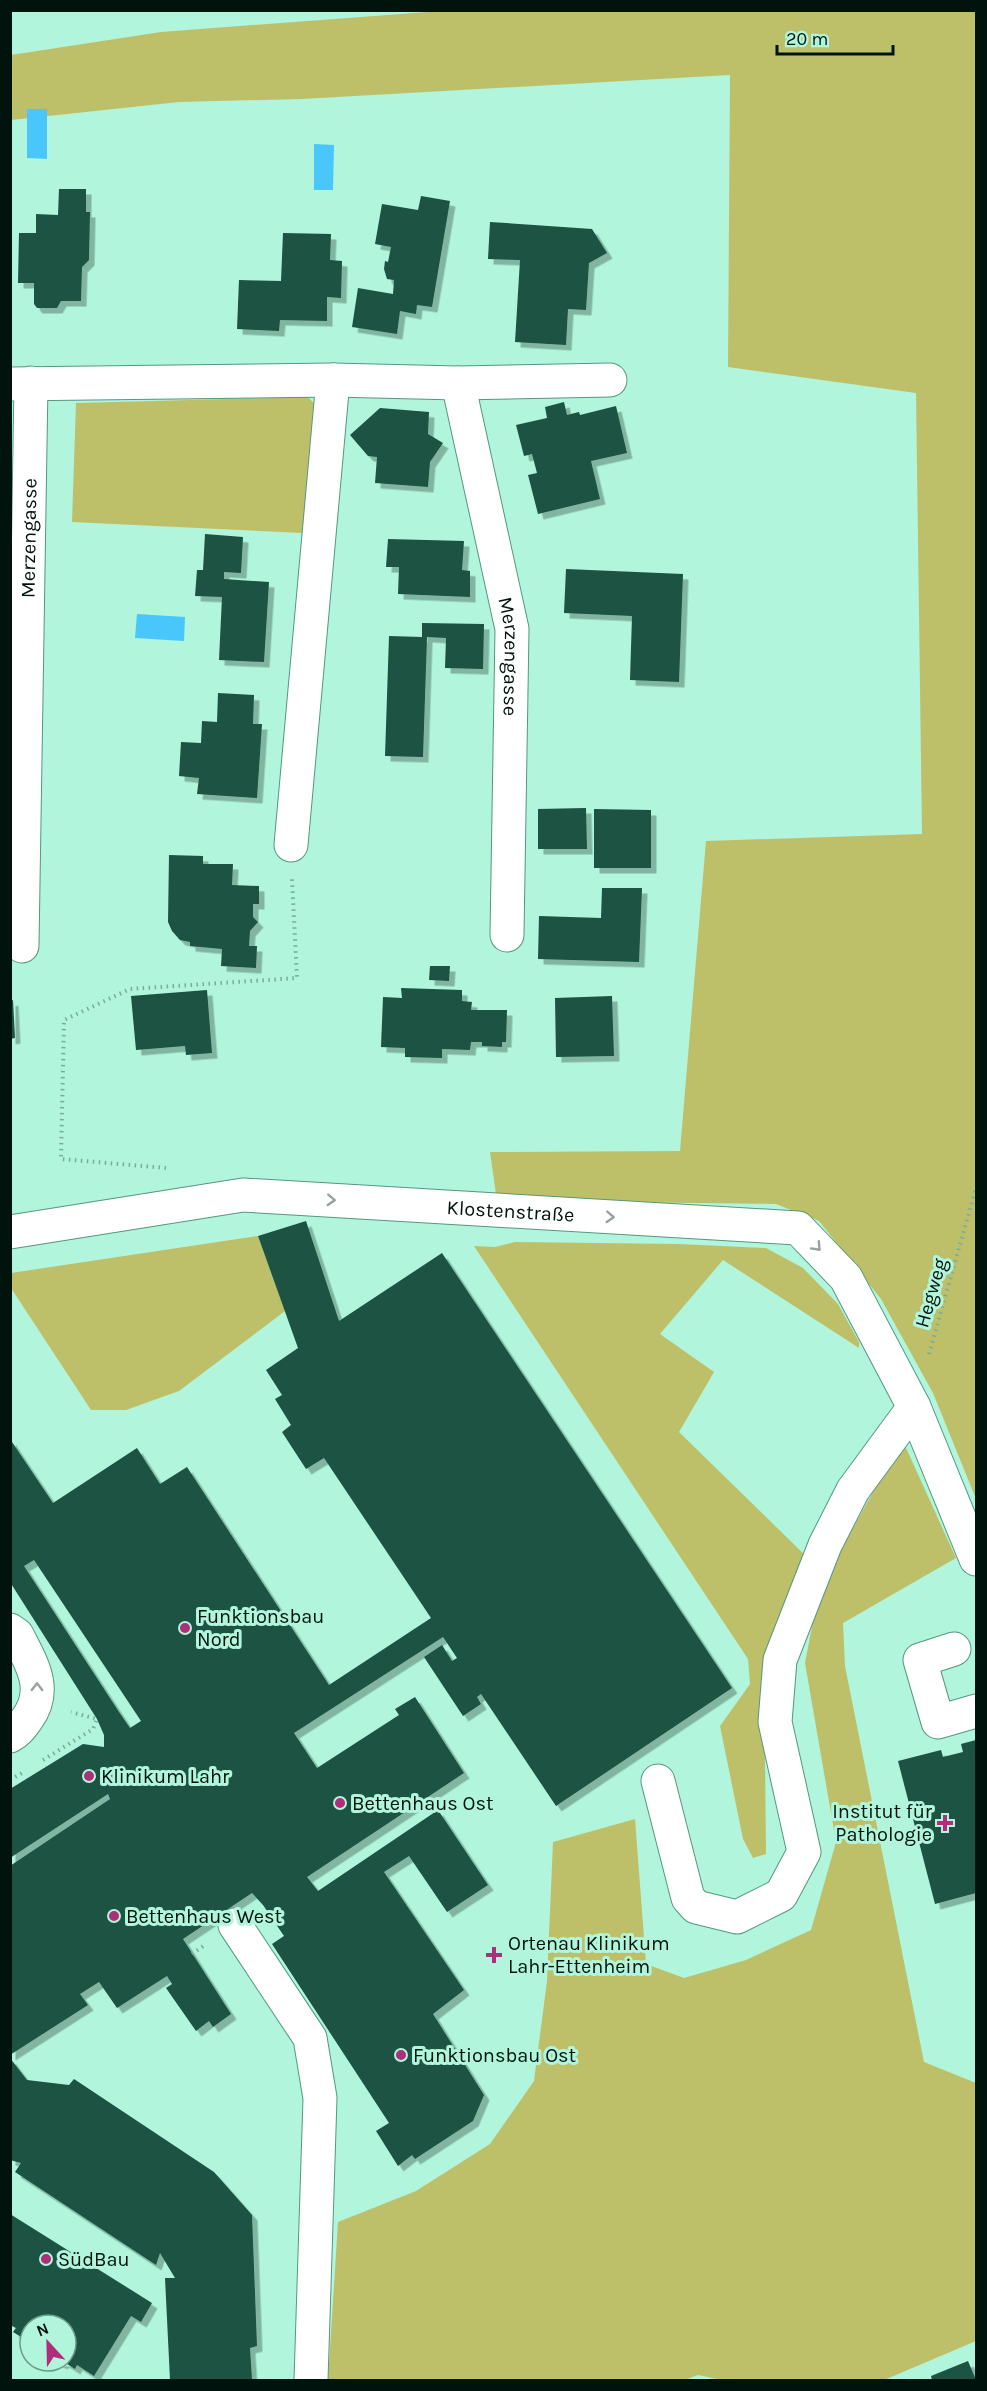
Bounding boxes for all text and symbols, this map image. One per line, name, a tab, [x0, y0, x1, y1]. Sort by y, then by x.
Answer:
scale bar	[777, 18, 892, 56]
text: 20 m	[786, 28, 828, 50]
street label: Merzengasse	[16, 478, 41, 598]
street label: Merzengasse	[494, 594, 524, 716]
one-way arrow	[327, 1194, 336, 1207]
street label: Klostenstraße	[446, 1196, 575, 1226]
one-way arrow	[605, 1210, 614, 1223]
one-way arrow	[810, 1241, 821, 1251]
street label: Hegweg	[910, 1256, 952, 1330]
place label: Funktionsbau Nord	[197, 1605, 324, 1651]
marker: Funktionsbau Nord	[178, 1621, 192, 1635]
one-way arrow	[31, 1683, 43, 1692]
place label: Klinikum Lahr	[101, 1765, 230, 1788]
marker: Klinikum Lahr	[82, 1769, 96, 1783]
place label: Bettenhaus Ost	[352, 1792, 494, 1815]
marker: Bettenhaus Ost	[333, 1796, 347, 1810]
place label: Institut für Pathologie	[832, 1800, 933, 1846]
marker: Institut für Pathologie	[936, 1814, 954, 1832]
place label: Bettenhaus West	[126, 1905, 283, 1928]
marker: Bettenhaus West	[107, 1909, 121, 1923]
place label: Ortenau Klinikum Lahr-Ettenheim	[508, 1932, 670, 1978]
marker: Ortenau Klinikum Lahr-Ettenheim	[485, 1946, 503, 1964]
place label: Funktionsbau Ost	[413, 2044, 577, 2067]
marker: Funktionsbau Ost	[394, 2048, 408, 2062]
place label: SüdBau	[58, 2248, 130, 2271]
marker: SüdBau	[39, 2252, 53, 2266]
north arrow	[18, 2313, 78, 2373]
text: N	[34, 2319, 51, 2341]

